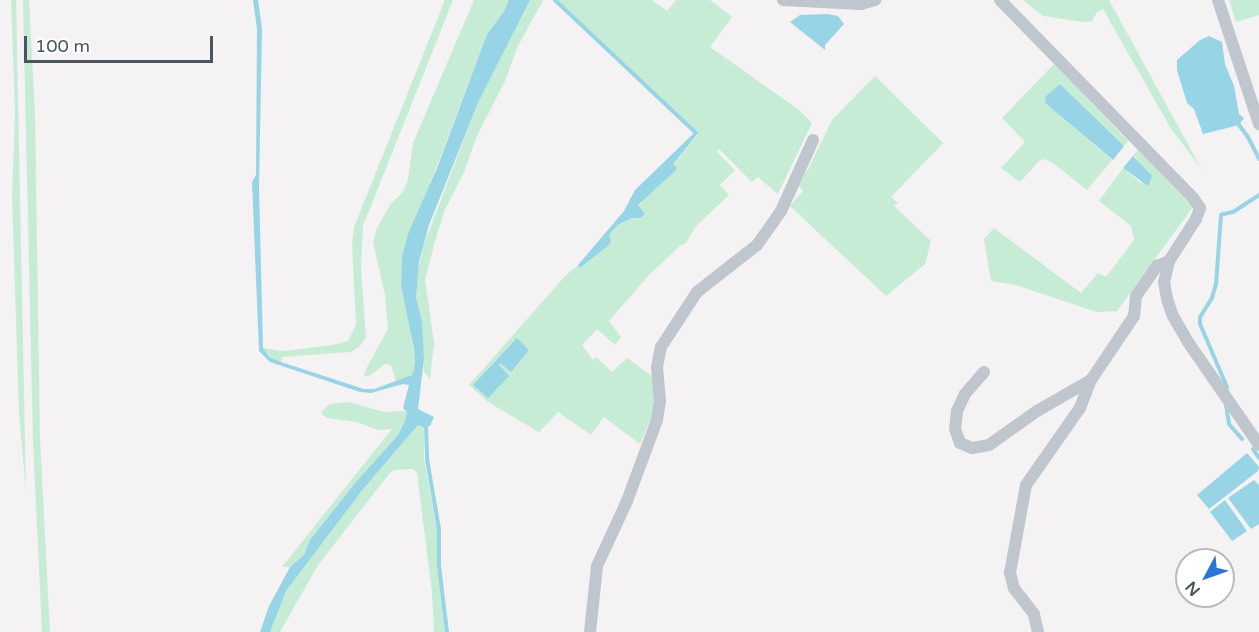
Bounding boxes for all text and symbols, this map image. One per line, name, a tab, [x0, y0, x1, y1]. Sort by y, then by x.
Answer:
scale bar	[27, 24, 216, 62]
text: 100 m	[35, 35, 90, 57]
north arrow	[1175, 548, 1235, 608]
text: N	[1181, 577, 1205, 600]

